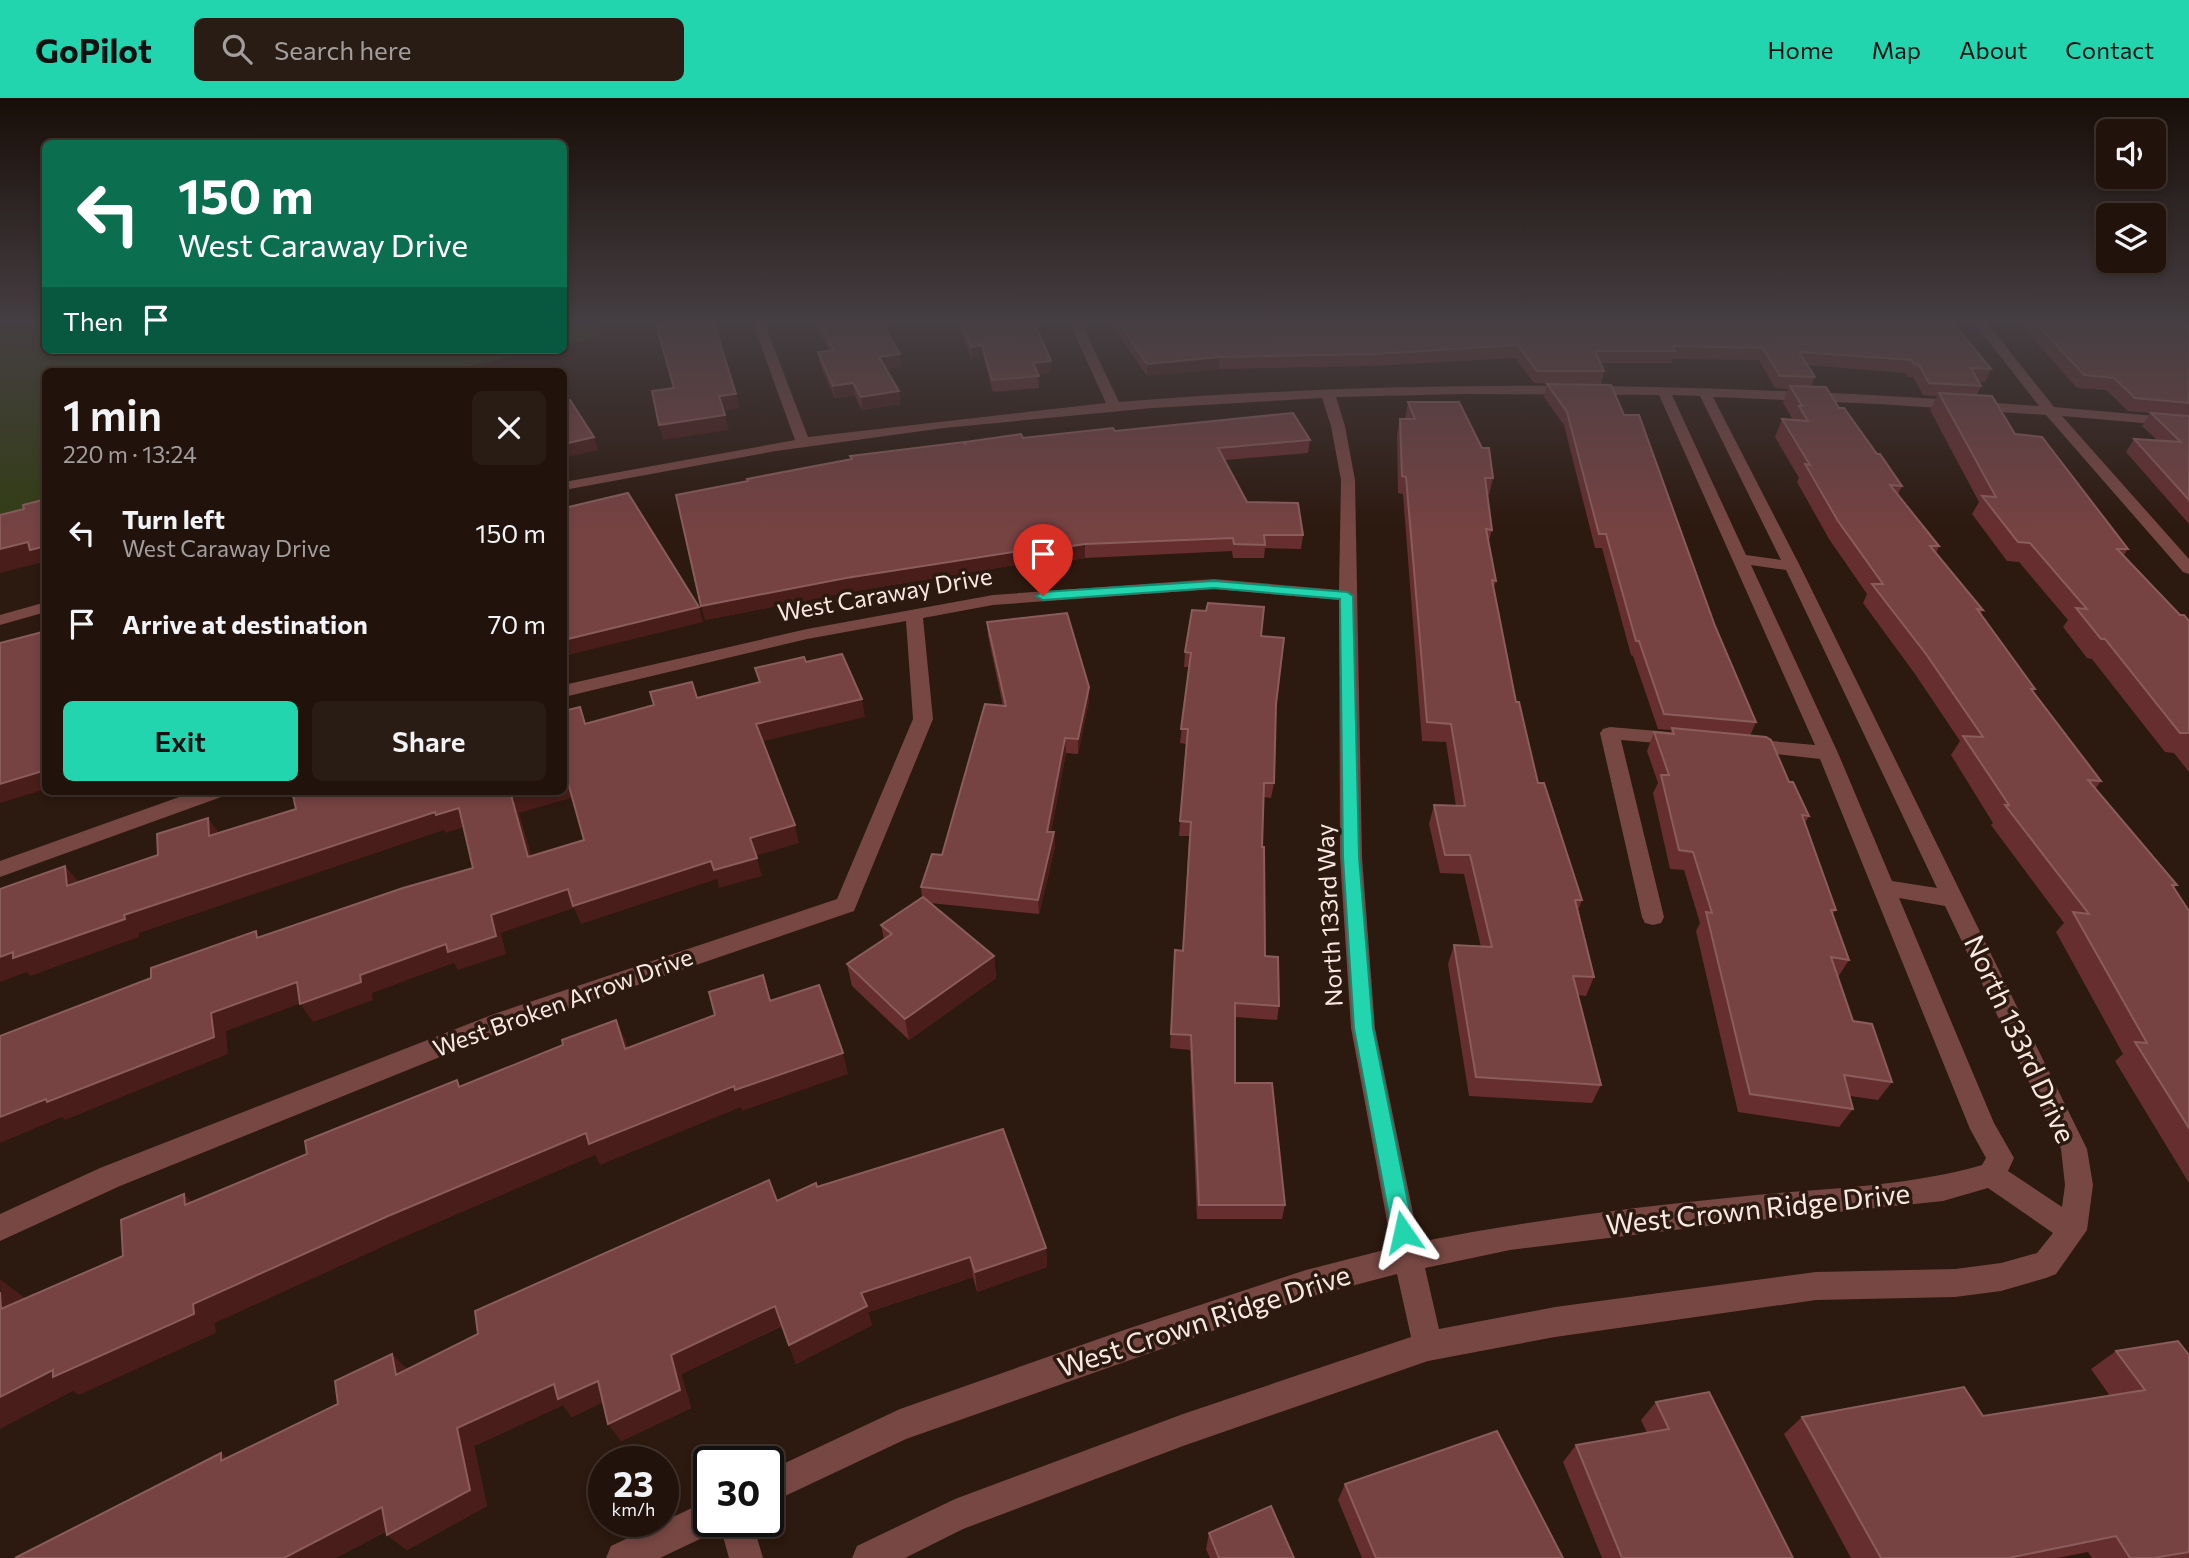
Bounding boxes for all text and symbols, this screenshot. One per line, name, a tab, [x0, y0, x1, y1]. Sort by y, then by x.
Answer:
search box	[194, 18, 684, 81]
text: GoPilot	[35, 29, 152, 70]
icon: search	[218, 30, 256, 68]
text: Search here	[274, 34, 411, 65]
text: Home	[1768, 35, 1834, 64]
text: Map	[1872, 35, 1921, 64]
text: About	[1959, 35, 2027, 64]
text: Contact	[2065, 35, 2154, 64]
map controls	[2096, 119, 2166, 273]
button: sound	[2096, 119, 2166, 189]
text: 150 m	[178, 164, 313, 224]
icon: left	[63, 168, 154, 259]
button: layers	[2096, 203, 2166, 273]
text: West Caraway Drive	[178, 224, 468, 264]
icon: arrive	[137, 301, 175, 339]
text: Then	[63, 305, 123, 336]
text: 1 min	[63, 388, 162, 440]
button: close	[472, 391, 546, 465]
text: 220 m · 13:24	[63, 440, 197, 468]
text: Turn left	[122, 503, 225, 534]
icon: left	[63, 514, 101, 552]
text: 150 m	[475, 517, 546, 548]
pin	[1013, 524, 1073, 596]
text: West Caraway Drive	[122, 534, 331, 562]
icon: arrive	[1024, 535, 1062, 573]
street label: West Caraway Drive	[775, 560, 994, 627]
icon: arrive	[63, 605, 101, 643]
text: Arrive at destination	[122, 608, 368, 639]
text: 70 m	[488, 608, 546, 639]
button: Exit	[63, 701, 298, 781]
button: Share	[312, 701, 546, 781]
street label: North 133rd Way	[1309, 823, 1348, 1007]
street label: North 133rd Drive	[1958, 929, 2084, 1148]
street label: West Broken Arrow Drive	[429, 941, 696, 1062]
street label: West Crown Ridge Drive	[1604, 1175, 1912, 1241]
position arrow	[1366, 1195, 1440, 1269]
street label: West Crown Ridge Drive	[1053, 1257, 1354, 1383]
speed limit sign: 30	[693, 1446, 784, 1537]
text: 23	[613, 1461, 654, 1504]
text: km/h	[612, 1498, 655, 1520]

